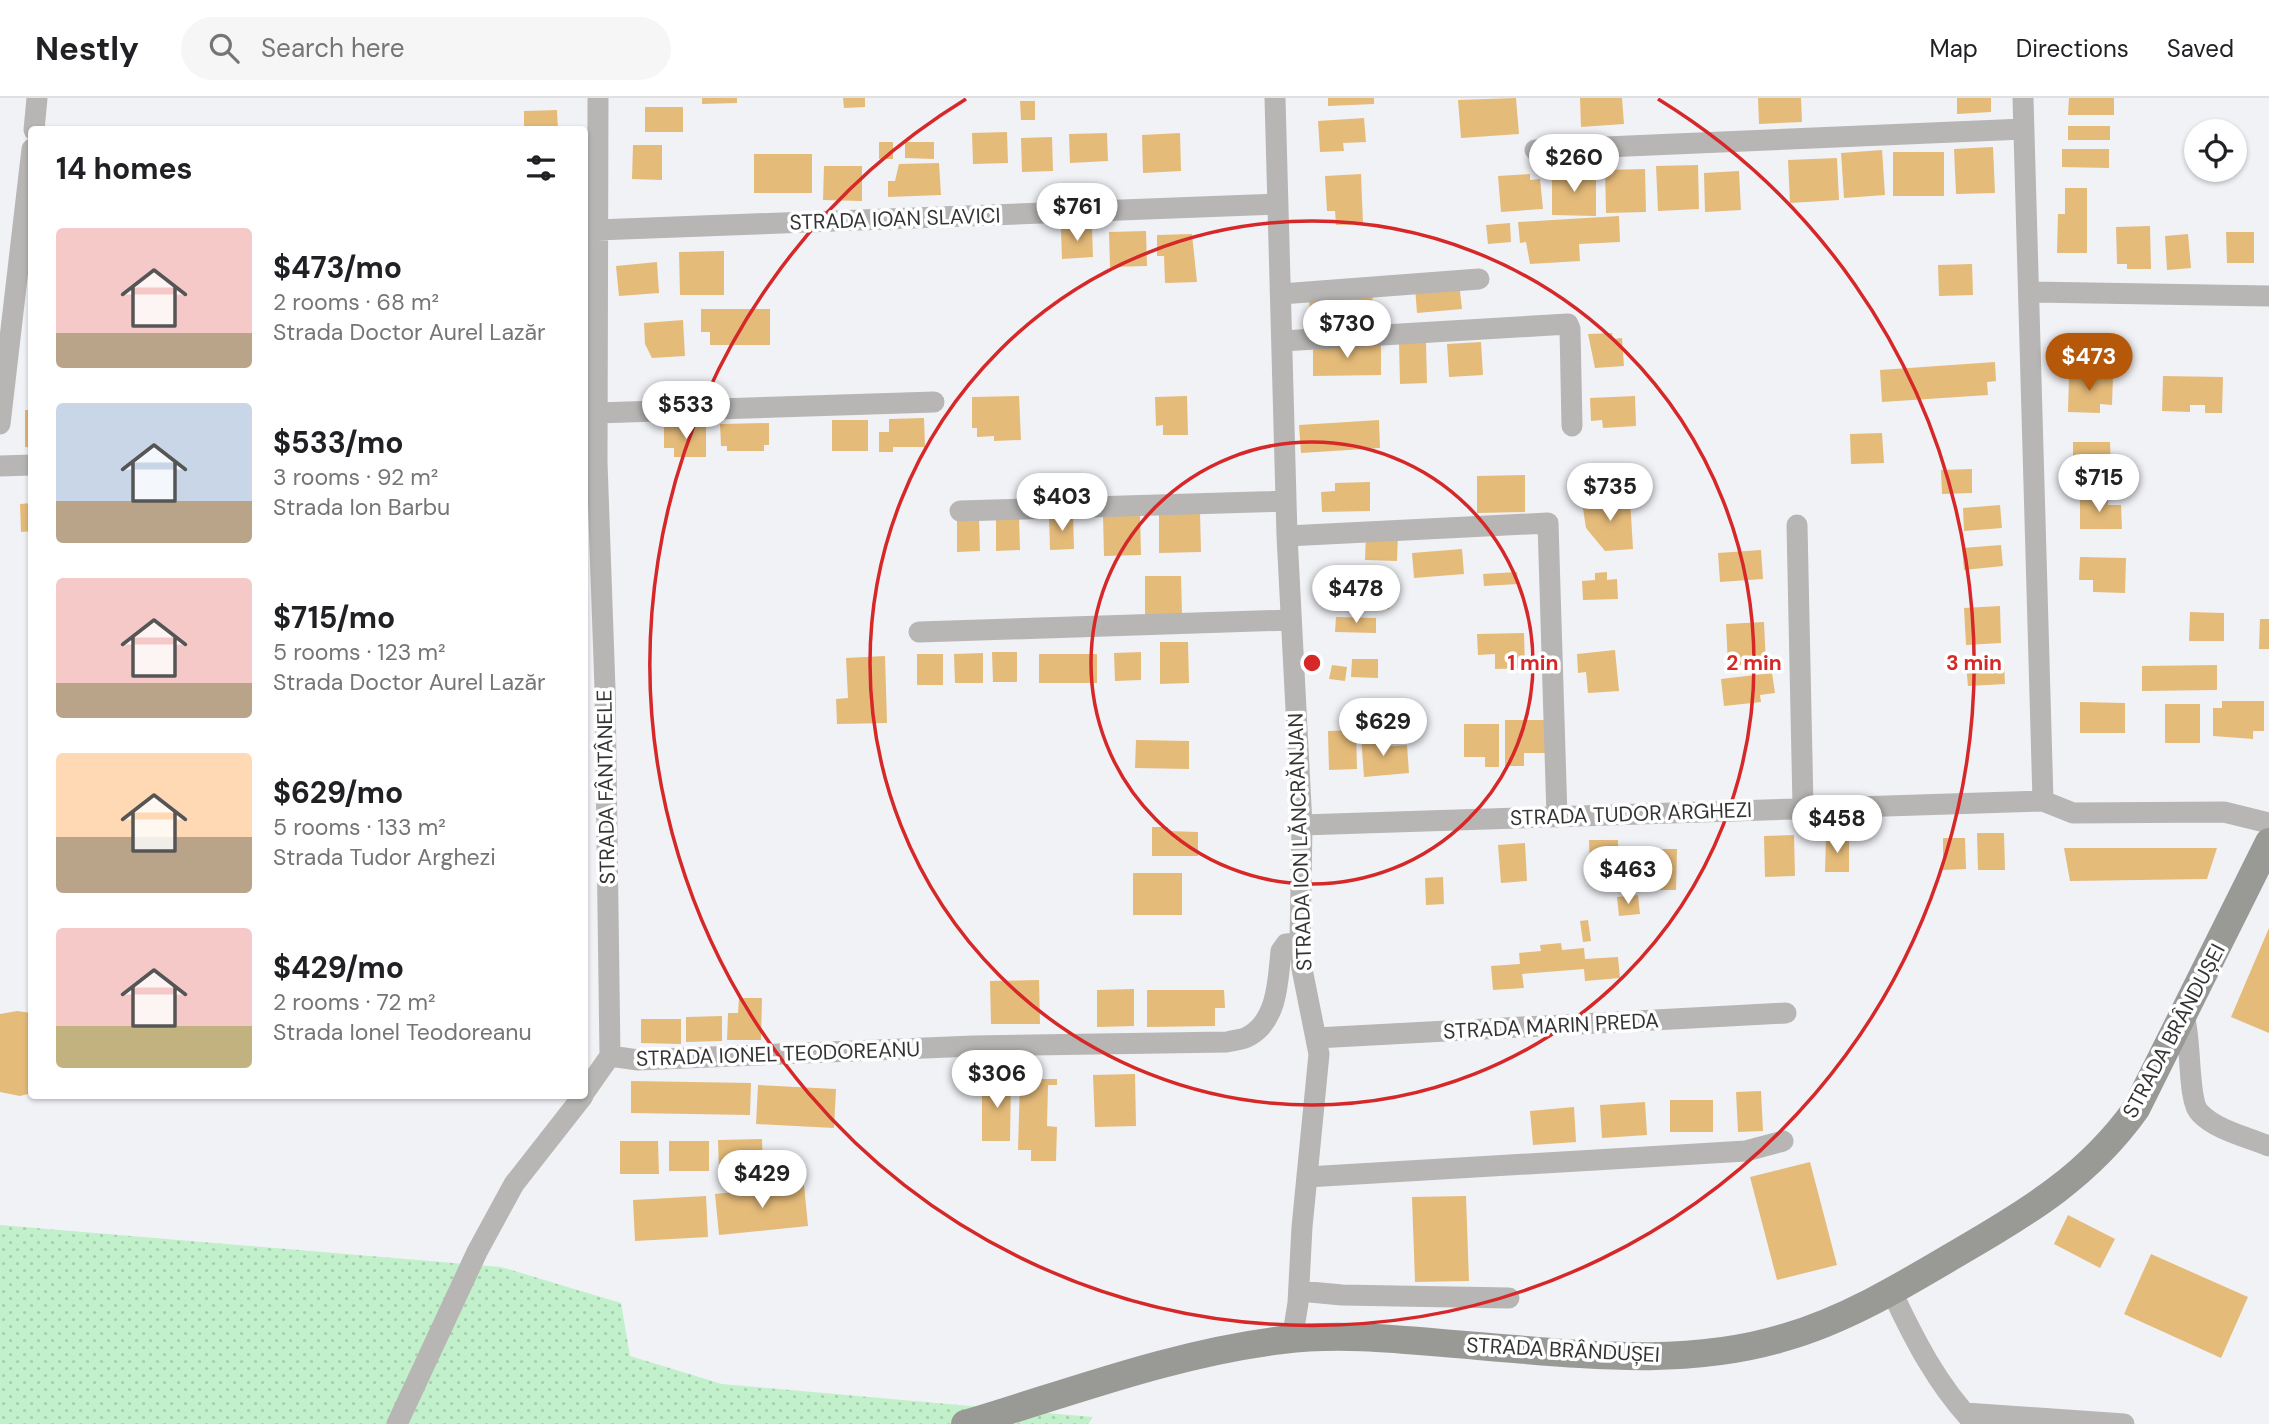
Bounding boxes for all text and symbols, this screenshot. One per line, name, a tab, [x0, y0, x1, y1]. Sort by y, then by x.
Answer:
search box	[181, 17, 671, 80]
text: Nestly	[35, 27, 139, 70]
icon: search	[205, 29, 243, 67]
text: Search here	[261, 31, 405, 65]
text: Map	[1930, 33, 1978, 64]
text: Directions	[2016, 33, 2129, 64]
text: Saved	[2167, 33, 2234, 64]
map controls	[2184, 119, 2247, 182]
button: locate	[2184, 119, 2247, 182]
pin: $260	[1533, 134, 1615, 194]
text: $260	[1545, 142, 1603, 172]
text: 14 homes	[56, 149, 193, 188]
icon: filters	[522, 149, 560, 187]
pin: $761	[1036, 184, 1118, 243]
text: $761	[1053, 191, 1101, 221]
street label: STRADA IOAN SLAVICI	[789, 201, 1001, 237]
text: $473/mo	[273, 248, 402, 287]
icon: home	[112, 256, 196, 340]
text: 2 rooms · 68 m²	[273, 287, 439, 317]
pin: $730	[1306, 300, 1388, 360]
text: $730	[1319, 308, 1375, 338]
text: Strada Doctor Aurel Lazăr	[273, 317, 545, 347]
pin: $473	[2048, 334, 2130, 393]
text: $473	[2062, 341, 2116, 371]
pin: $533	[645, 382, 727, 441]
text: $533	[658, 389, 714, 419]
text: $533/mo	[273, 423, 404, 462]
icon: home	[112, 431, 196, 515]
pin: $715	[2058, 454, 2140, 514]
text: 3 rooms · 92 m²	[273, 462, 438, 492]
text: $715	[2074, 462, 2124, 492]
pin: $735	[1569, 464, 1651, 523]
text: $735	[1583, 471, 1637, 501]
pin: $403	[1021, 474, 1103, 533]
text: $403	[1033, 481, 1091, 511]
text: Strada Ion Barbu	[273, 492, 450, 522]
pin: $478	[1315, 566, 1397, 625]
text: $478	[1328, 573, 1384, 603]
text: $715/mo	[273, 598, 395, 637]
icon: home	[112, 606, 196, 690]
text: 5 rooms · 123 m²	[273, 637, 446, 667]
text: 1 min	[1507, 649, 1559, 677]
text: 2 min	[1726, 649, 1782, 677]
text: 3 min	[1946, 649, 2002, 677]
centre of rings	[1300, 651, 1324, 675]
text: Strada Doctor Aurel Lazăr	[273, 667, 545, 697]
street label: STRADA FÂNTÂNELE	[590, 690, 622, 884]
pin: $629	[1342, 698, 1424, 758]
text: $629	[1355, 706, 1411, 736]
street label: STRADA ION LĂNCRĂNJAN	[1282, 713, 1318, 971]
text: $629/mo	[273, 773, 403, 812]
icon: home	[112, 781, 196, 865]
street label: STRADA TUDOR ARGHEZI	[1510, 796, 1752, 832]
pin: $458	[1796, 796, 1878, 855]
text: $458	[1808, 803, 1866, 833]
text: 5 rooms · 133 m²	[273, 812, 446, 842]
text: Strada Tudor Arghezi	[273, 842, 496, 872]
pin: $463	[1587, 846, 1669, 906]
text: $463	[1599, 854, 1657, 884]
street label: STRADA BRÂNDUȘEI	[2116, 939, 2232, 1123]
text: $429/mo	[273, 948, 404, 987]
icon: home	[112, 956, 196, 1040]
text: 2 rooms · 72 m²	[273, 987, 436, 1017]
street label: STRADA MARIN PREDA	[1442, 1006, 1660, 1046]
text: Strada Ionel Teodoreanu	[273, 1017, 532, 1047]
street label: STRADA IONEL TEODOREANU	[635, 1035, 921, 1073]
pin: $306	[956, 1051, 1038, 1110]
text: $306	[968, 1058, 1026, 1088]
pin: $429	[721, 1150, 803, 1210]
text: $429	[734, 1158, 790, 1188]
street label: STRADA BRÂNDUȘEI	[1466, 1331, 1660, 1369]

